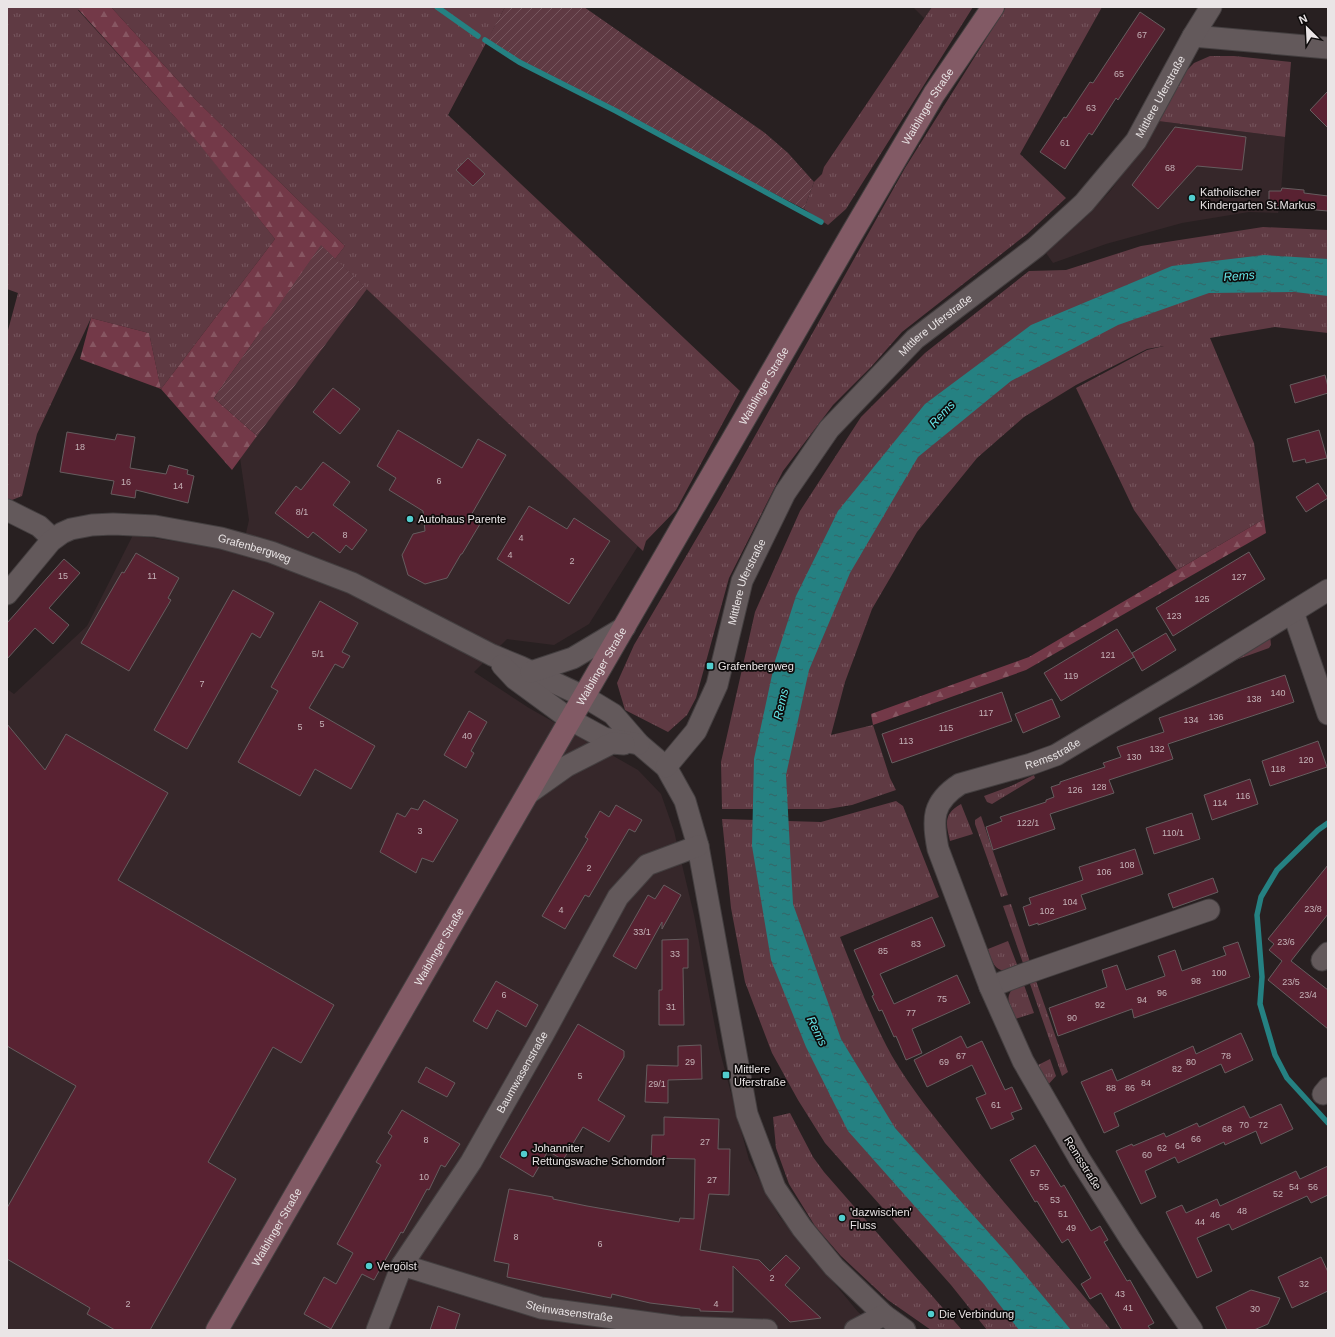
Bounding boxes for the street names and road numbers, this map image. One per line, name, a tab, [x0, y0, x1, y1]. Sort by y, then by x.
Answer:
street label: Mittlere Uferstraße	[1133, 54, 1187, 140]
street label: Waiblinger Straße	[900, 66, 956, 147]
street label: Mittlere Uferstraße	[896, 292, 974, 358]
street label: Waiblinger Straße	[736, 345, 791, 427]
street label: Grafenbergweg	[217, 531, 293, 565]
street label: Mittlere Uferstraße	[726, 537, 768, 626]
street label: Waiblinger Straße	[574, 625, 628, 707]
street label: Remsstraße	[1024, 736, 1083, 771]
street label: Waiblinger Straße	[412, 906, 466, 988]
street label: Baumwasenstraße	[494, 1029, 550, 1115]
street label: Remsstraße	[1062, 1134, 1104, 1192]
street label: Waiblinger Straße	[249, 1186, 304, 1268]
street label: Steinwasenstraße	[524, 1298, 614, 1324]

